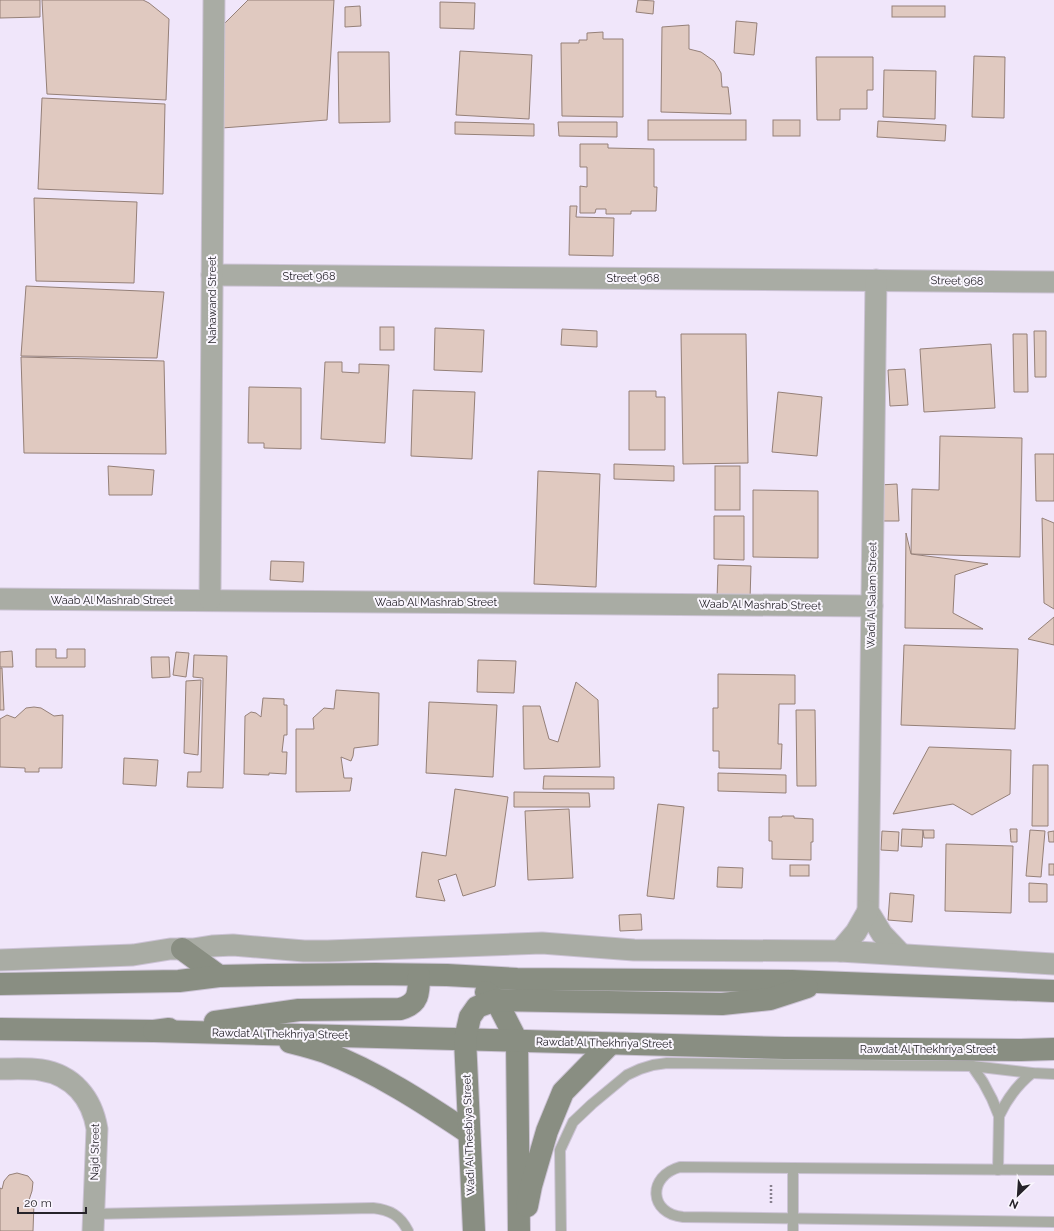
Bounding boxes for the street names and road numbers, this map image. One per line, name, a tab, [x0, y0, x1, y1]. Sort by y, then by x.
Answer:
street label: Nahawand Street	[206, 256, 219, 344]
street label: Street 968	[283, 270, 335, 283]
street label: Street 968	[607, 272, 659, 285]
street label: Street 968	[930, 274, 984, 288]
street label: Wadi Al Salam Street	[865, 541, 879, 648]
street label: Waab Al Mashrab Street	[51, 594, 173, 607]
street label: Waab Al Mashrab Street	[375, 596, 497, 609]
street label: Waab Al Mashrab Street	[699, 597, 822, 613]
street label: Rawdat Al Thekhriya Street	[212, 1026, 349, 1042]
street label: Rawdat Al Thekhriya Street	[536, 1035, 673, 1051]
street label: Rawdat Al Thekhriya Street	[860, 1043, 997, 1056]
street label: Wadi Al Theebiya Street	[460, 1074, 478, 1196]
street label: Najd Street	[88, 1123, 102, 1181]

